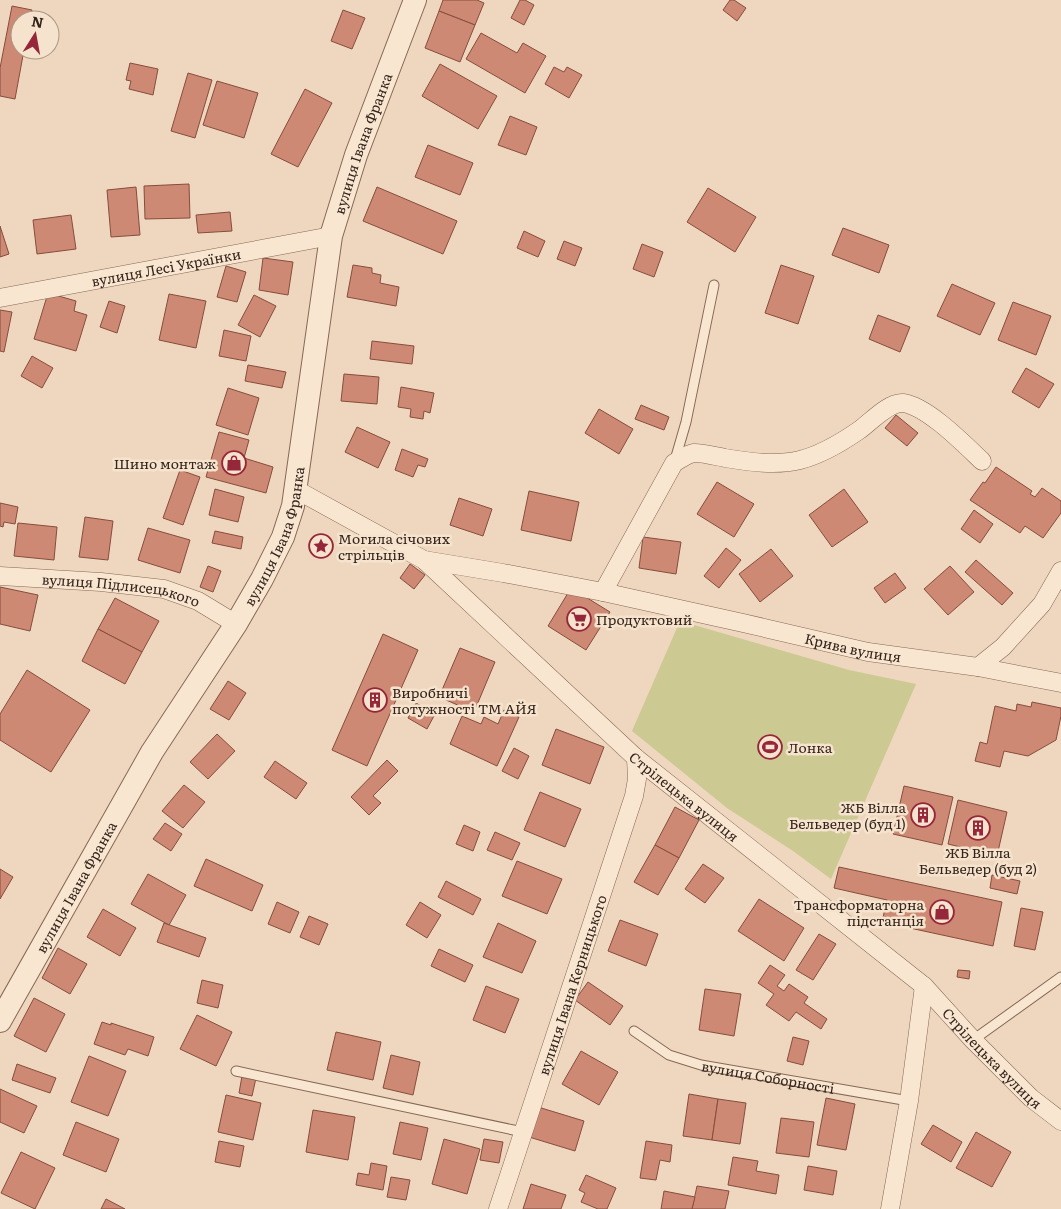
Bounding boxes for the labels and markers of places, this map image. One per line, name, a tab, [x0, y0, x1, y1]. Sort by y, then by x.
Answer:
shop icon: Шино монтаж	[221, 450, 247, 476]
place label: Шино монтаж	[114, 453, 216, 473]
place label: Могила січових стрільців	[338, 528, 450, 564]
place icon: Могила січових стрільців	[308, 533, 334, 559]
supermarket icon: Продуктовий	[566, 606, 592, 632]
place label: Продуктовий	[596, 609, 692, 629]
place label: Виробничі потужності ТМ АЙЯ	[392, 682, 537, 718]
building icon: Виробничі потужності ТМ АЙЯ	[362, 687, 388, 713]
sports icon: Лонка	[757, 734, 783, 760]
place label: Лонка	[788, 737, 833, 757]
place label: ЖБ Вілла Бельведер (буд 1)	[789, 797, 906, 833]
building icon: ЖБ Вілла Бельведер (буд 1)	[910, 802, 936, 828]
building icon: ЖБ Вілла Бельведер (буд 2)	[965, 815, 991, 841]
place label: ЖБ Вілла Бельведер (буд 2)	[919, 842, 1037, 878]
place label: Трансформаторна підстанція	[794, 894, 924, 930]
shop icon: Трансформаторна підстанція	[929, 899, 955, 925]

